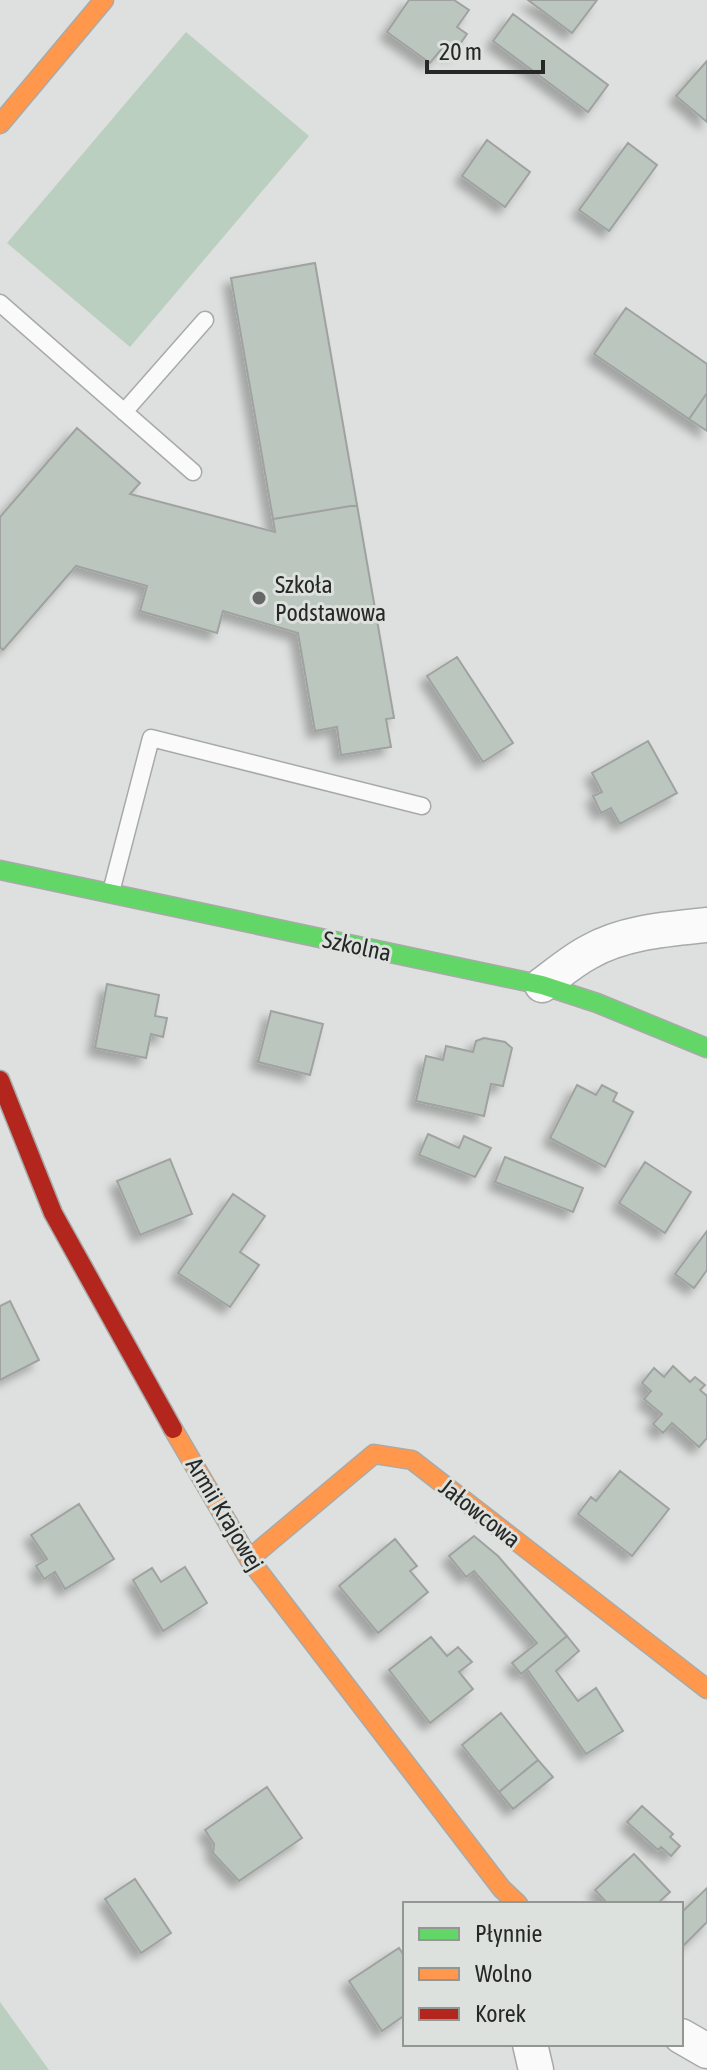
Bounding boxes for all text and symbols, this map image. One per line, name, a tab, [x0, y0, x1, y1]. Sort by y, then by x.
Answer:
scale bar	[427, 24, 543, 74]
text: 20 m	[439, 38, 482, 65]
place label: Szkoła Podstawowa	[275, 571, 386, 626]
marker: Szkoła Podstawowa	[250, 589, 268, 607]
street label: Szkolna	[320, 926, 394, 966]
street label: Armii Krajowej	[181, 1453, 269, 1575]
street label: Jałowcowa	[434, 1473, 526, 1553]
legend	[403, 1902, 683, 2046]
text: Płynnie	[475, 1920, 542, 1947]
text: Wolno	[475, 1960, 532, 1987]
text: Korek	[475, 2000, 527, 2027]

